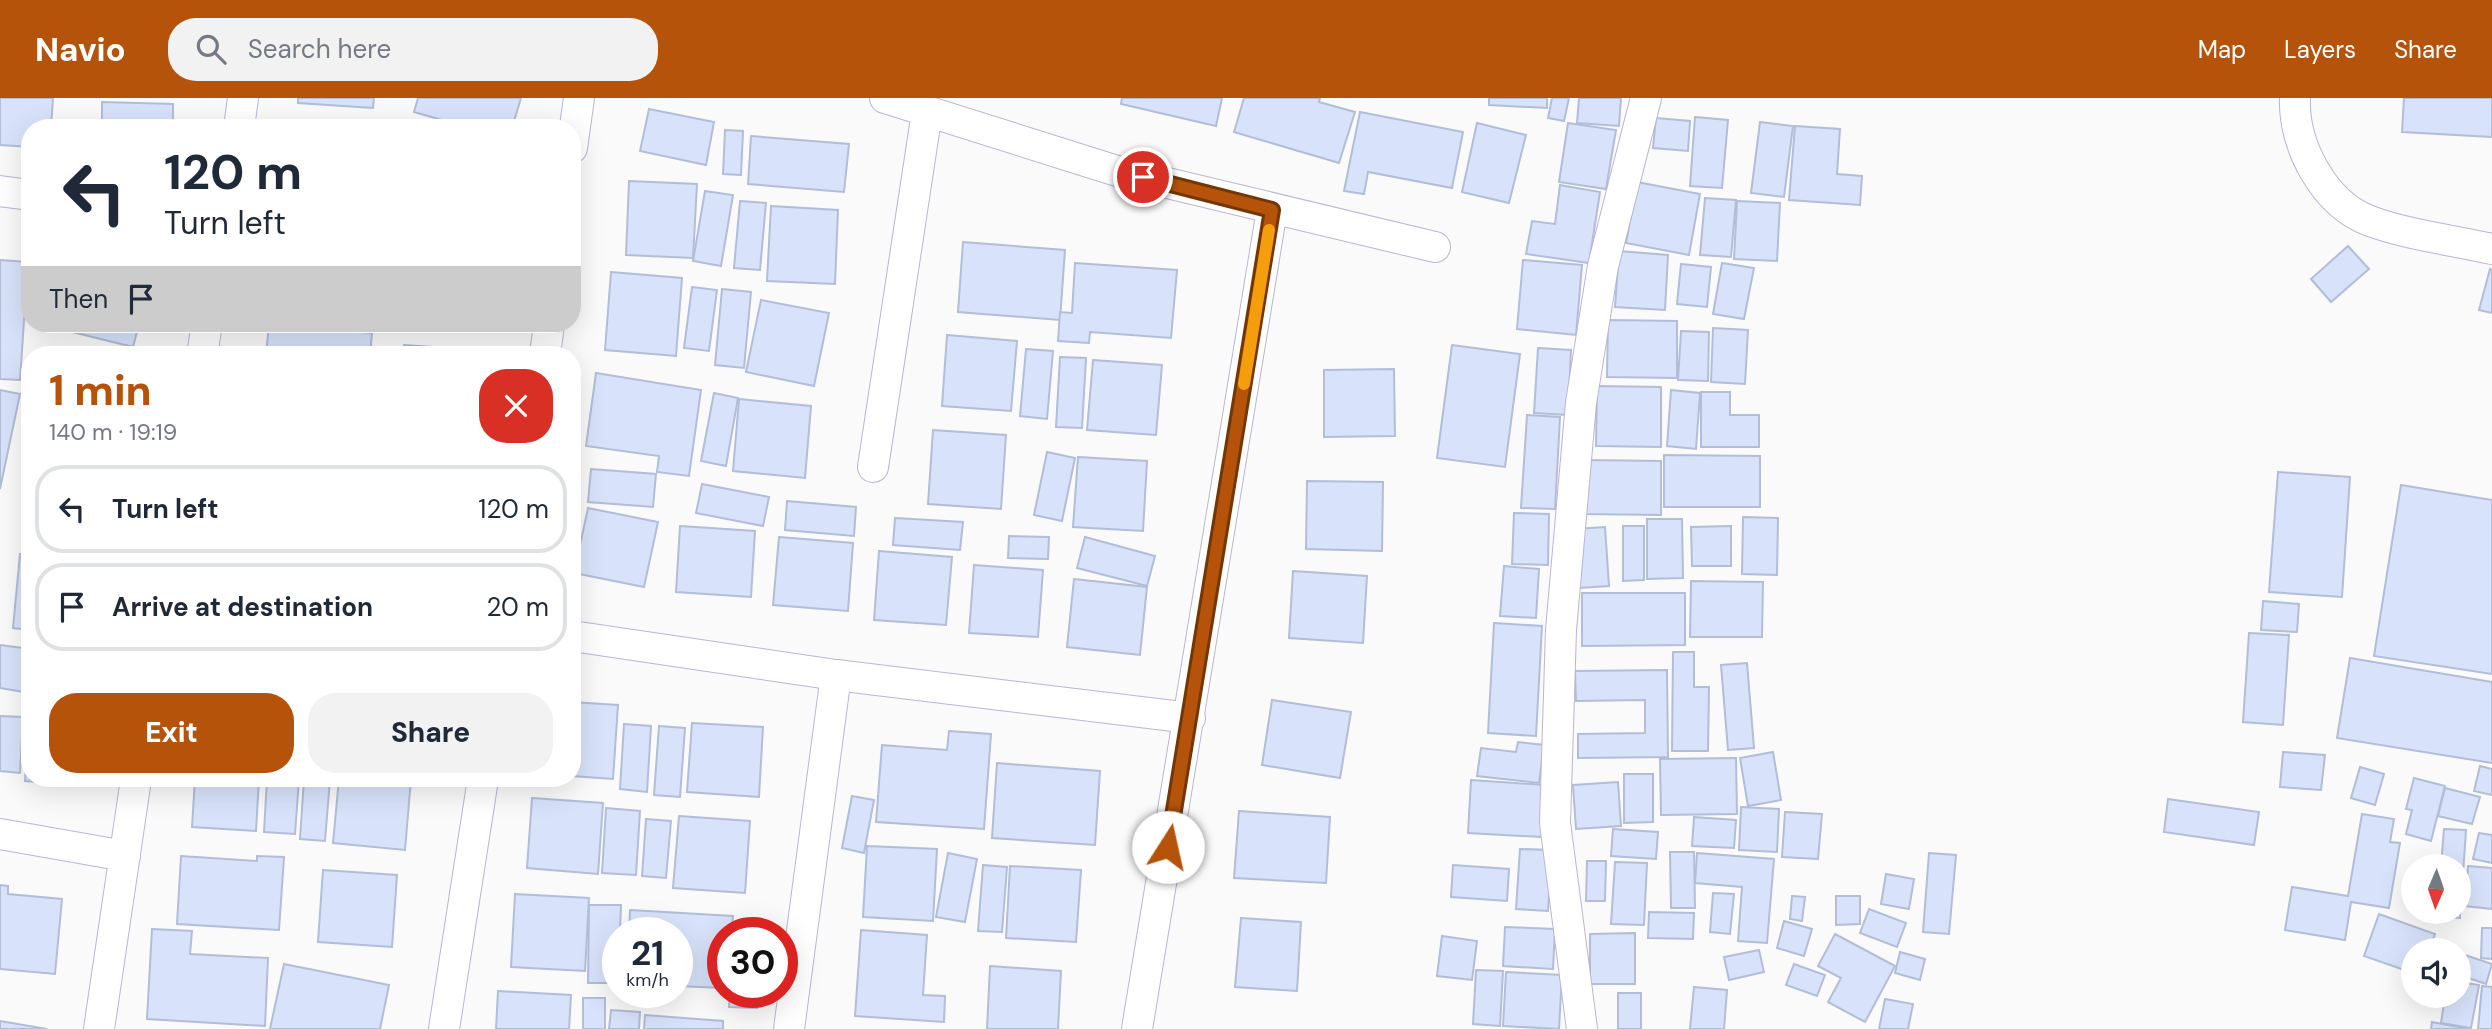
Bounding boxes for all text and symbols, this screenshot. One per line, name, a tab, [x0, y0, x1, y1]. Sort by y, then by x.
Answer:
search box	[168, 18, 658, 81]
text: Navio	[35, 28, 126, 71]
icon: search	[192, 30, 230, 68]
text: Search here	[248, 32, 391, 66]
text: Map	[2198, 34, 2246, 65]
text: Layers	[2284, 34, 2356, 65]
text: Share	[2394, 34, 2457, 65]
text: 120 m	[164, 140, 302, 204]
icon: left	[49, 147, 140, 238]
pin	[1113, 147, 1173, 207]
icon: arrive	[1124, 158, 1162, 196]
text: Turn left	[164, 202, 286, 244]
icon: arrive	[122, 280, 160, 318]
text: Then	[49, 282, 108, 316]
text: 1 min	[49, 363, 152, 418]
button: close	[479, 369, 553, 443]
text: 140 m · 19:19	[49, 417, 177, 447]
icon: left	[53, 490, 91, 528]
text: Turn left	[112, 492, 219, 526]
text: 120 m	[478, 492, 549, 526]
icon: arrive	[53, 588, 91, 626]
text: Arrive at destination	[112, 590, 373, 624]
text: 20 m	[486, 590, 549, 624]
button: Exit	[49, 693, 294, 773]
button: Share	[308, 693, 553, 773]
position arrow	[1131, 810, 1205, 884]
north arrow	[2401, 854, 2471, 924]
map controls	[2401, 854, 2471, 1008]
speed limit sign: 30	[707, 917, 798, 1008]
text: 21	[631, 930, 664, 976]
button: sound	[2401, 938, 2471, 1008]
text: km/h	[626, 968, 669, 992]

